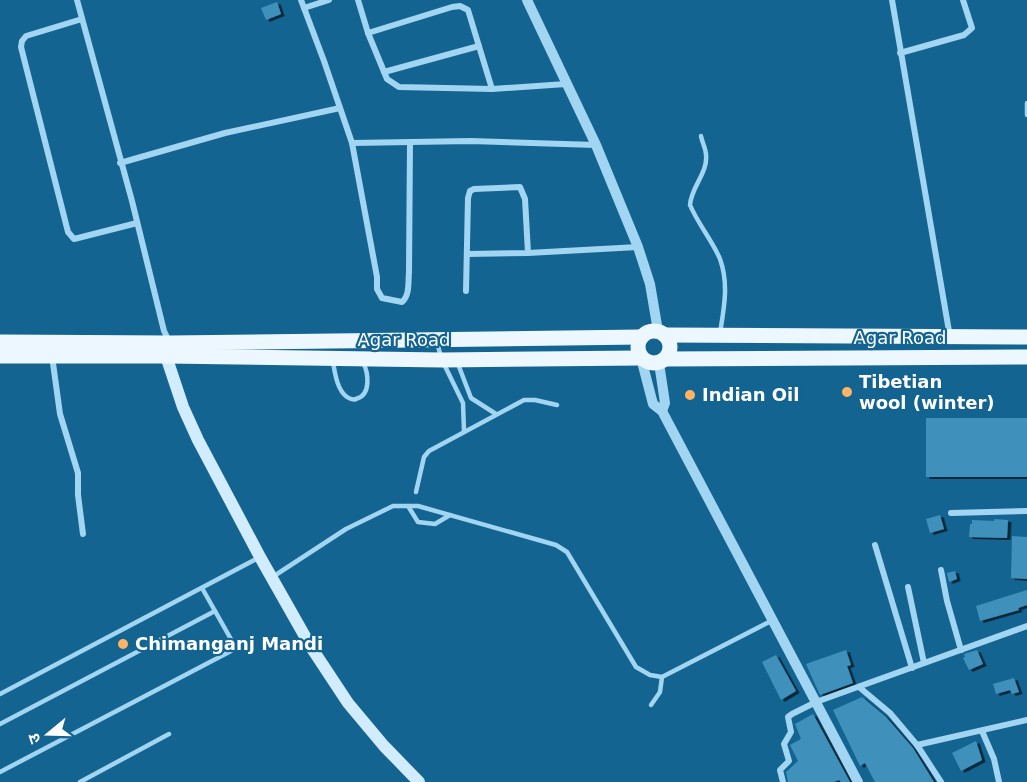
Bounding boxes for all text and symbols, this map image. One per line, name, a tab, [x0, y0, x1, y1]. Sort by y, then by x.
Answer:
street label: Agar Road	[853, 327, 947, 348]
street label: Agar Road	[357, 329, 451, 350]
place label: Tibetian wool (winter)	[859, 371, 995, 413]
place label: Indian Oil	[702, 384, 799, 405]
marker: Tibetian wool (winter)	[840, 385, 854, 399]
marker: Indian Oil	[683, 388, 697, 402]
place label: Chimanganj Mandi	[135, 633, 323, 654]
marker: Chimanganj Mandi	[116, 637, 130, 651]
north arrow	[18, 704, 78, 764]
text: उ	[24, 731, 45, 746]

